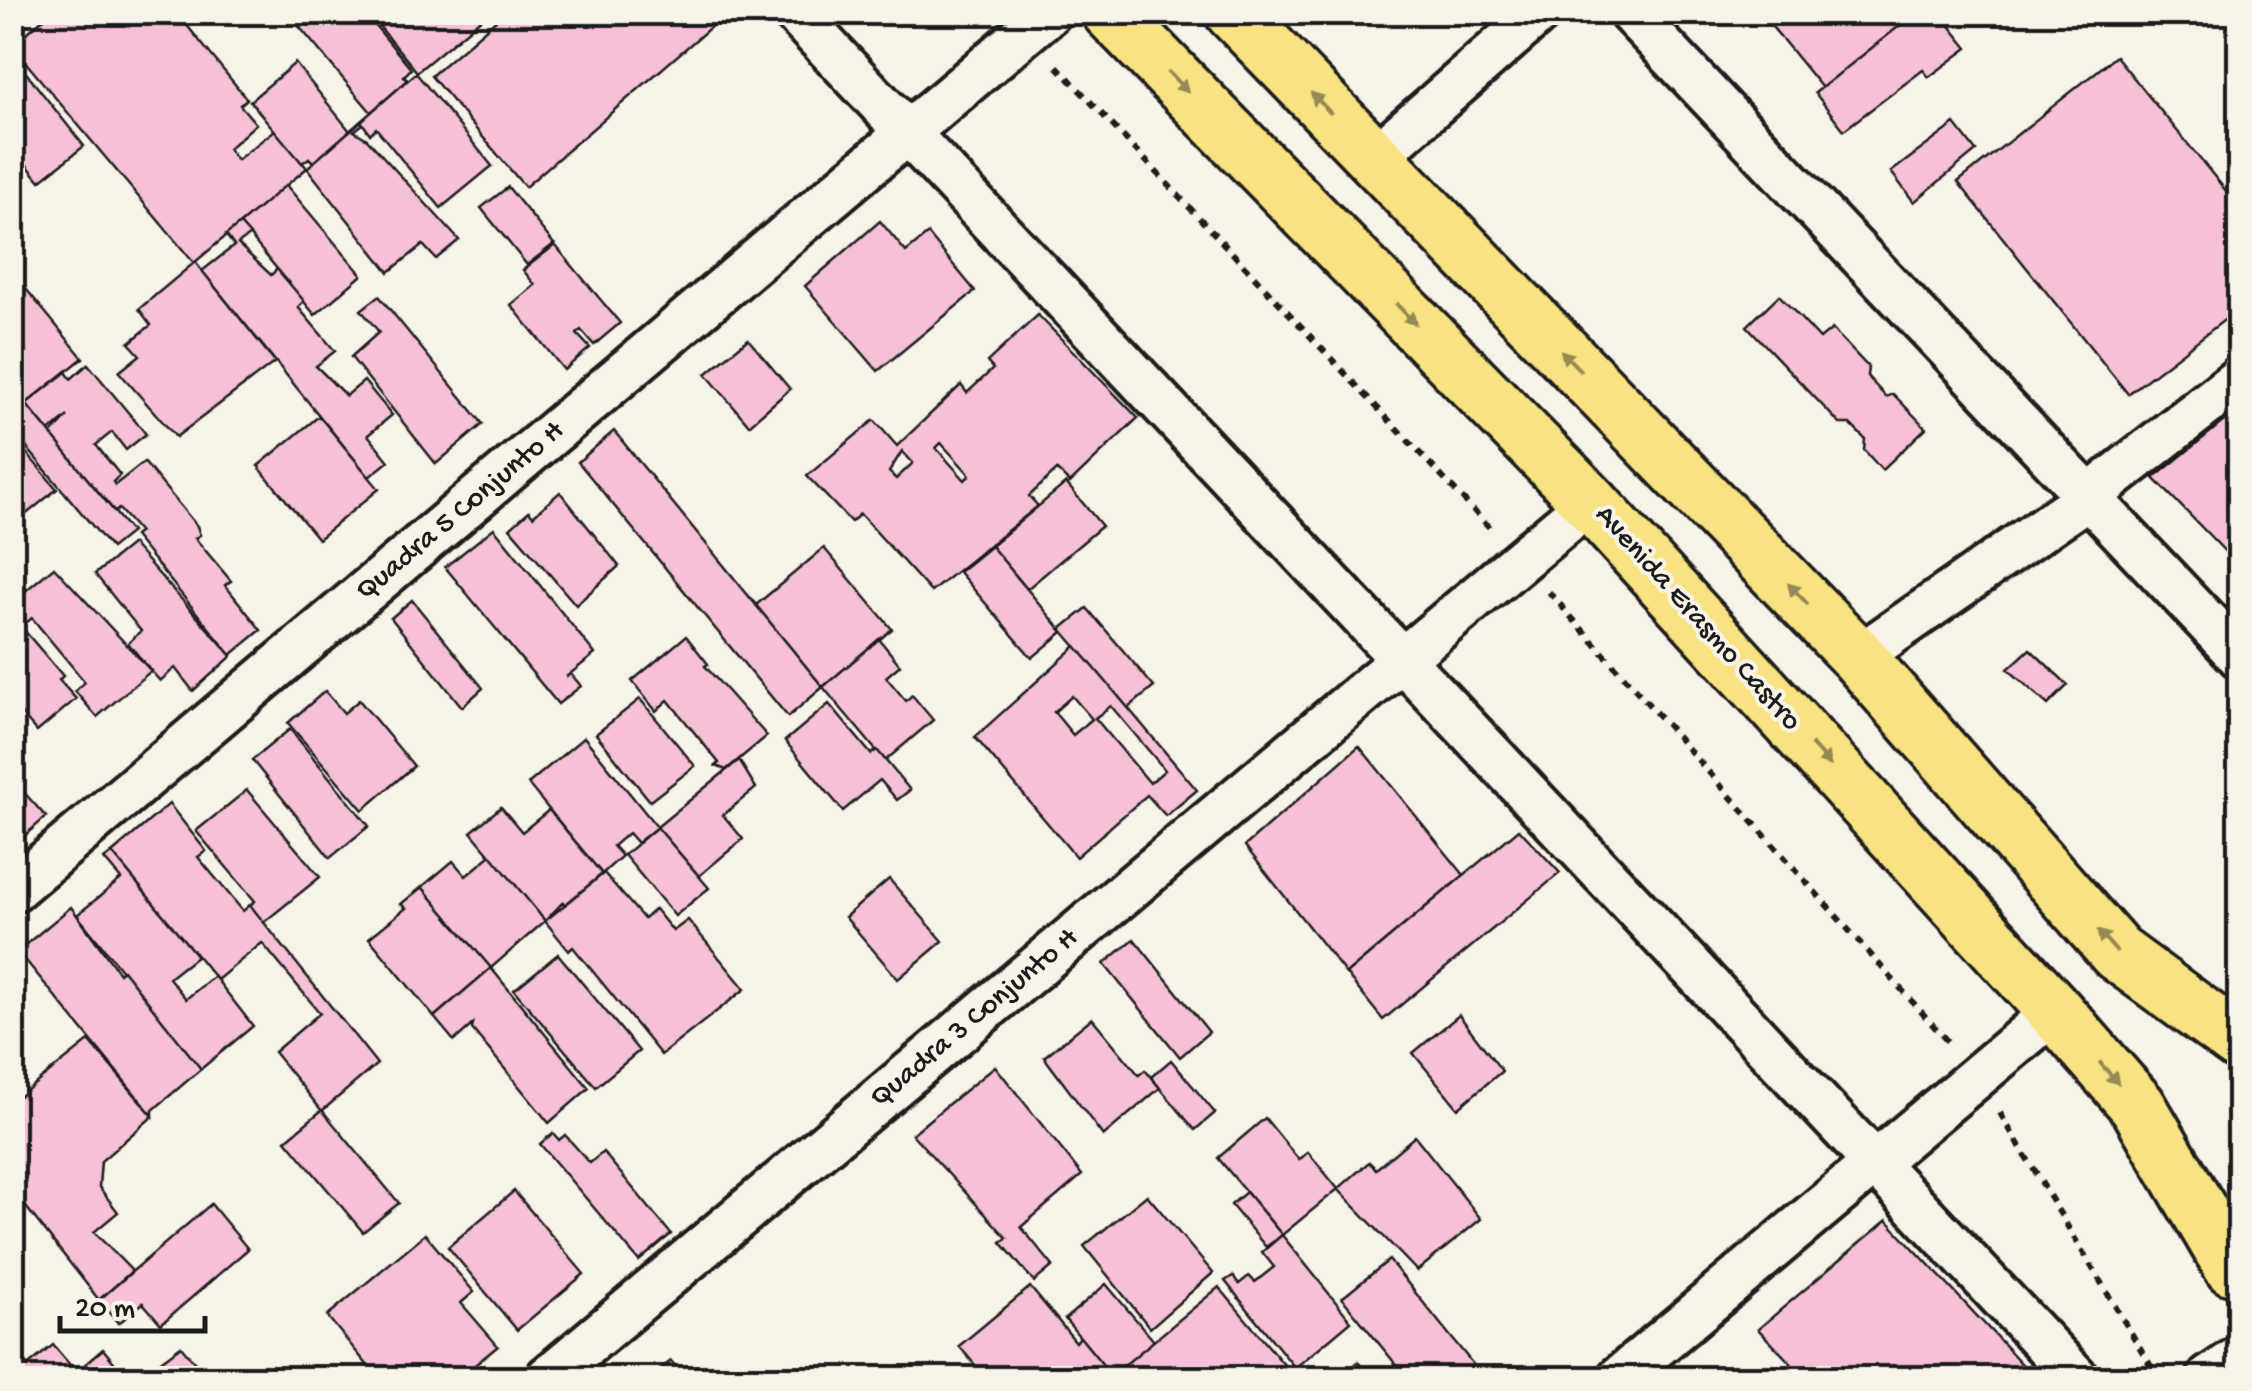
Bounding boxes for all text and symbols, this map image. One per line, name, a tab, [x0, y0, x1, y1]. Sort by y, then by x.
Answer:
one-way arrow	[1166, 70, 1190, 94]
one-way arrow	[1309, 91, 1333, 115]
one-way arrow	[1394, 302, 1417, 326]
one-way arrow	[1560, 349, 1583, 373]
street label: Quadra 5 Conjunto H	[350, 414, 573, 609]
street label: Avenida Erasmo Castro	[1586, 499, 1808, 739]
one-way arrow	[1786, 583, 1810, 607]
one-way arrow	[1809, 742, 1832, 766]
street label: Quadra 3 Conjunto H	[864, 921, 1087, 1116]
one-way arrow	[2097, 929, 2119, 954]
one-way arrow	[2098, 1060, 2120, 1085]
scale bar	[60, 1271, 205, 1333]
text: 20 m	[75, 1293, 135, 1328]

